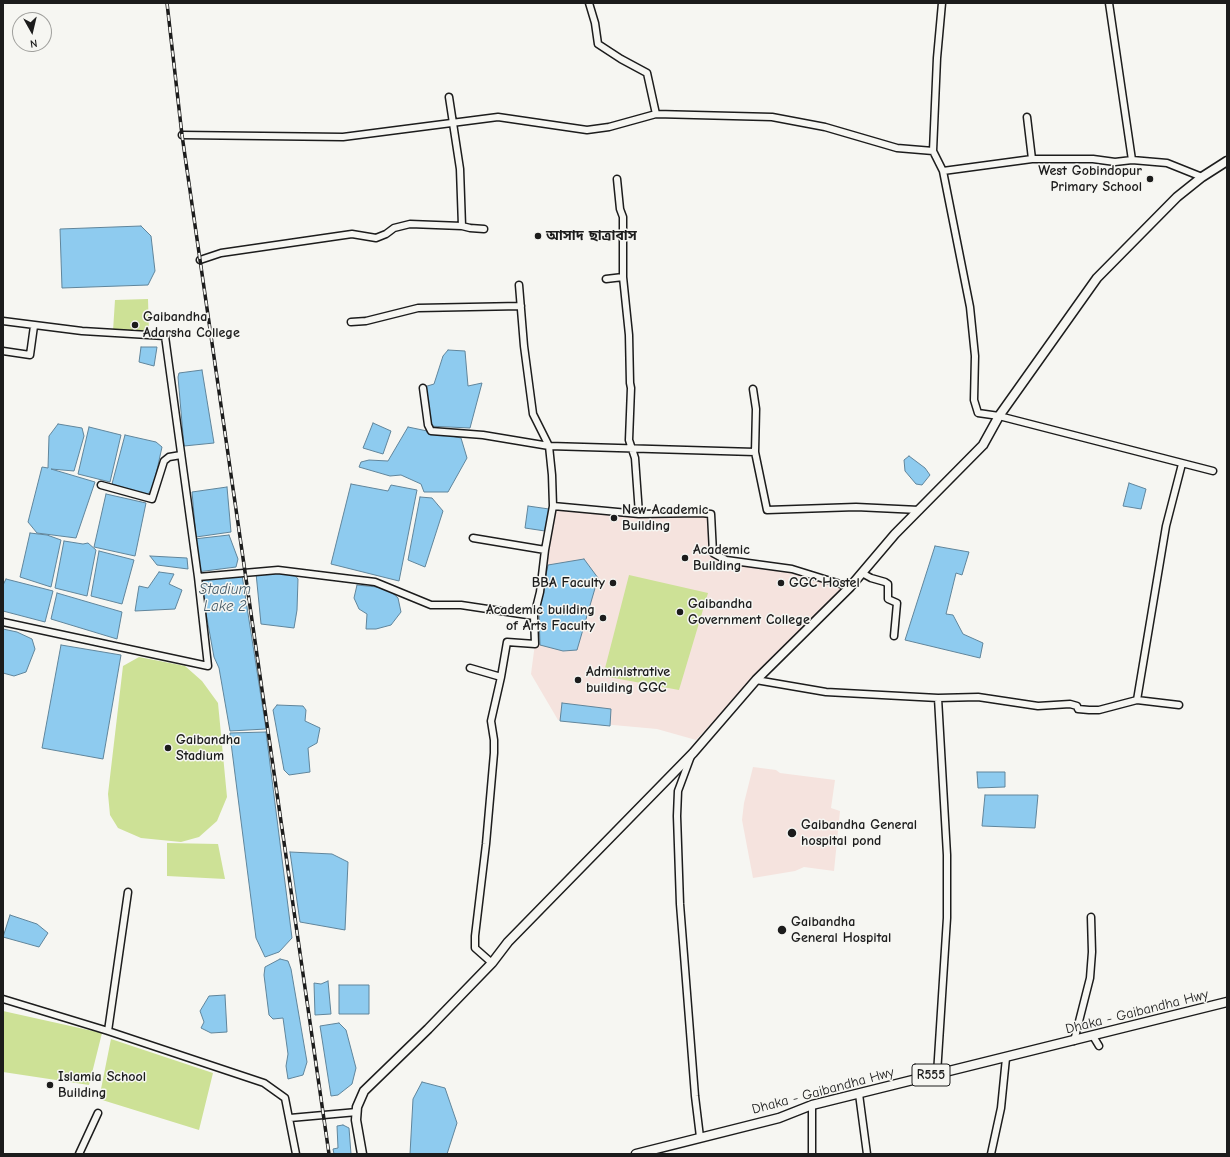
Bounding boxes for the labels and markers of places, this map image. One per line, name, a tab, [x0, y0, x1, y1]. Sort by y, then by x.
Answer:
place label: West Gobindopur Primary School	[1038, 163, 1142, 196]
marker: West Gobindopur Primary School	[1145, 174, 1155, 184]
place label: আসাদ ছাত্রাবাস	[546, 228, 637, 244]
marker: আসাদ ছাত্রাবাস	[533, 231, 543, 241]
place label: Gaibandha Adarsha College	[143, 309, 240, 342]
marker: Gaibandha Adarsha College	[130, 320, 140, 330]
place label: New Academic Building	[622, 502, 708, 534]
marker: New Academic Building	[609, 513, 619, 523]
place label: Academic Building	[693, 542, 750, 574]
marker: Academic Building	[680, 553, 690, 563]
place label: BBA Faculty	[532, 575, 605, 591]
place label: GGC Hostel	[789, 575, 860, 591]
marker: BBA Faculty	[608, 578, 618, 588]
marker: GGC Hostel	[776, 578, 786, 588]
place label: Gaibandha Government College	[688, 596, 810, 628]
place label: Academic building of Arts Faculty	[486, 602, 595, 634]
marker: Gaibandha Government College	[675, 607, 685, 617]
marker: Academic building of Arts Faculty	[598, 613, 608, 623]
place label: Administrative building GGC	[586, 664, 670, 696]
marker: Administrative building GGC	[573, 675, 583, 685]
place label: Gaibandha Stadium	[176, 732, 240, 764]
marker: Gaibandha Stadium	[163, 743, 173, 753]
place label: Gaibandha General hospital pond	[801, 817, 917, 850]
marker: Gaibandha General hospital pond	[786, 827, 798, 839]
place label: Gaibandha General Hospital	[791, 914, 891, 946]
marker: Gaibandha General Hospital	[776, 924, 788, 936]
place label: Islamia School Building	[58, 1069, 146, 1102]
marker: Islamia School Building	[45, 1080, 55, 1090]

